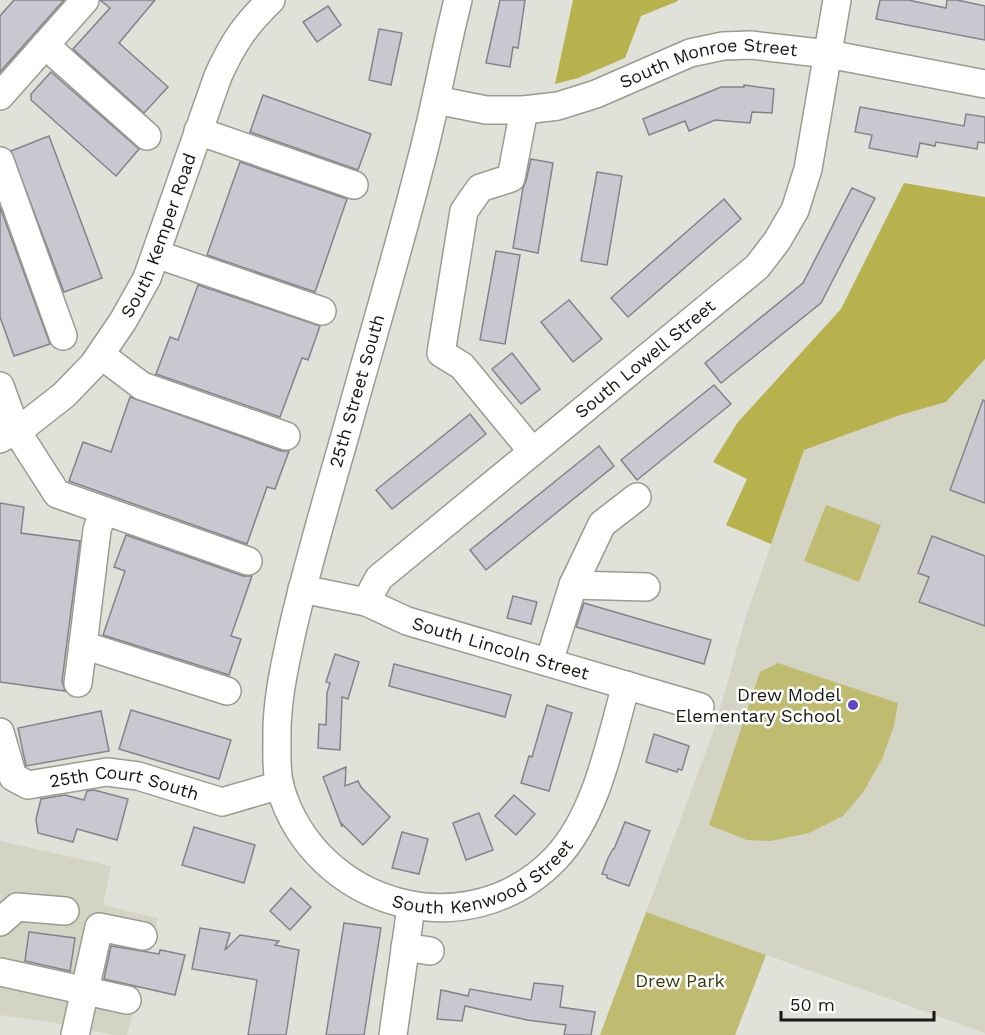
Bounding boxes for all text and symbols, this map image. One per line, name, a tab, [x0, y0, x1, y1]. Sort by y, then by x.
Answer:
street label: South Monroe Street	[616, 34, 799, 92]
street label: South Kemper Road	[116, 150, 200, 321]
street label: South Lowell Street	[571, 295, 720, 422]
street label: 25th Street South	[325, 312, 388, 470]
street label: South Lincoln Street	[410, 612, 592, 684]
place label: Drew Model Elementary School	[675, 684, 841, 726]
marker: Drew Model Elementary School	[846, 698, 860, 712]
street label: 25th Court South	[48, 761, 202, 804]
street label: South Kenwood Street	[390, 835, 577, 918]
park label: Drew Park	[635, 970, 725, 991]
scale bar	[781, 984, 934, 1022]
text: 50 m	[790, 994, 835, 1015]

